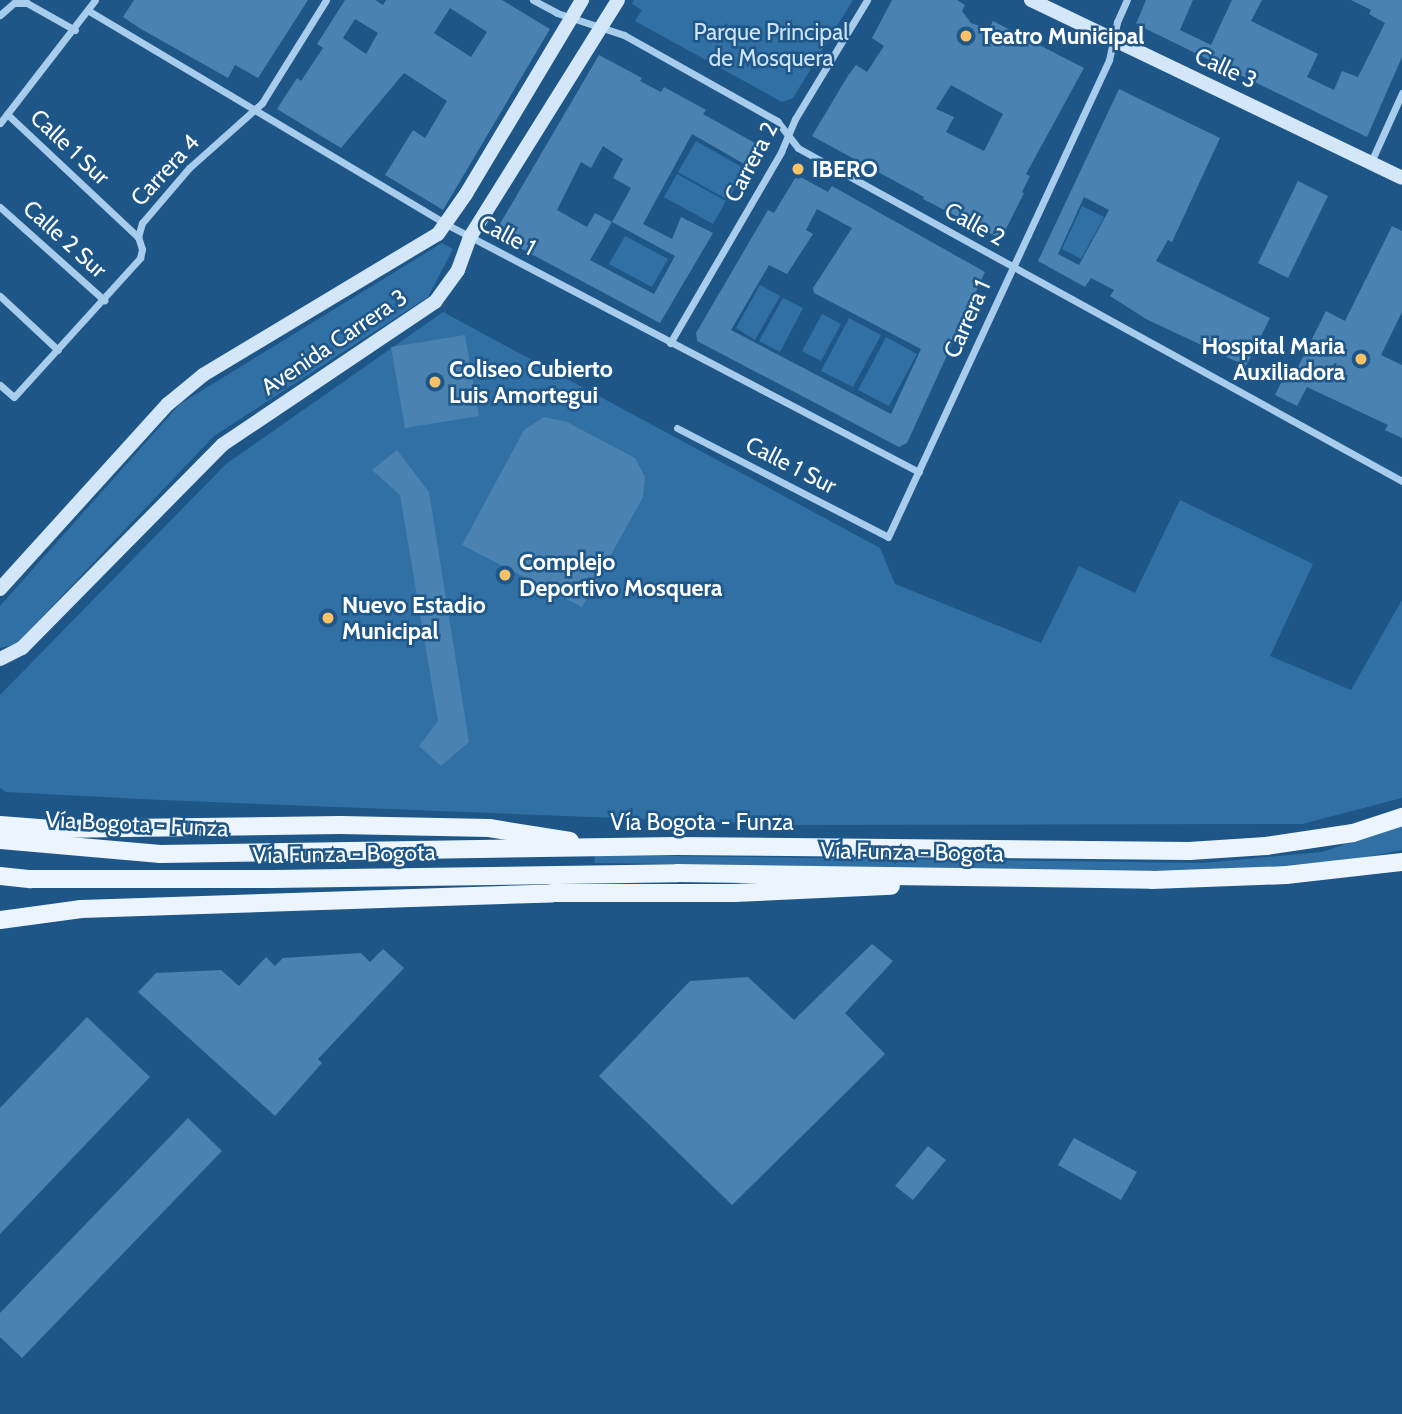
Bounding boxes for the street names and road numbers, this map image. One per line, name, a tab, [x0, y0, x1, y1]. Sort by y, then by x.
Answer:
street label: Calle 3	[1191, 42, 1261, 94]
street label: Calle 1 Sur	[25, 103, 115, 191]
street label: Carrera 2	[718, 117, 784, 207]
street label: Carrera 4	[125, 128, 205, 212]
street label: Calle 2 Sur	[18, 194, 112, 284]
street label: Calle 2	[940, 196, 1010, 252]
street label: Calle 1	[474, 209, 540, 261]
street label: Carrera 1	[938, 276, 996, 362]
street label: Avenida Carrera 3	[256, 283, 412, 401]
street label: Calle 1 Sur	[741, 430, 841, 500]
street label: Vía Bogota - Funza	[45, 805, 229, 843]
street label: Vía Bogota - Funza	[610, 808, 794, 836]
street label: Vía Funza - Bogota	[820, 837, 1004, 867]
street label: Vía Funza - Bogota	[252, 839, 436, 869]

